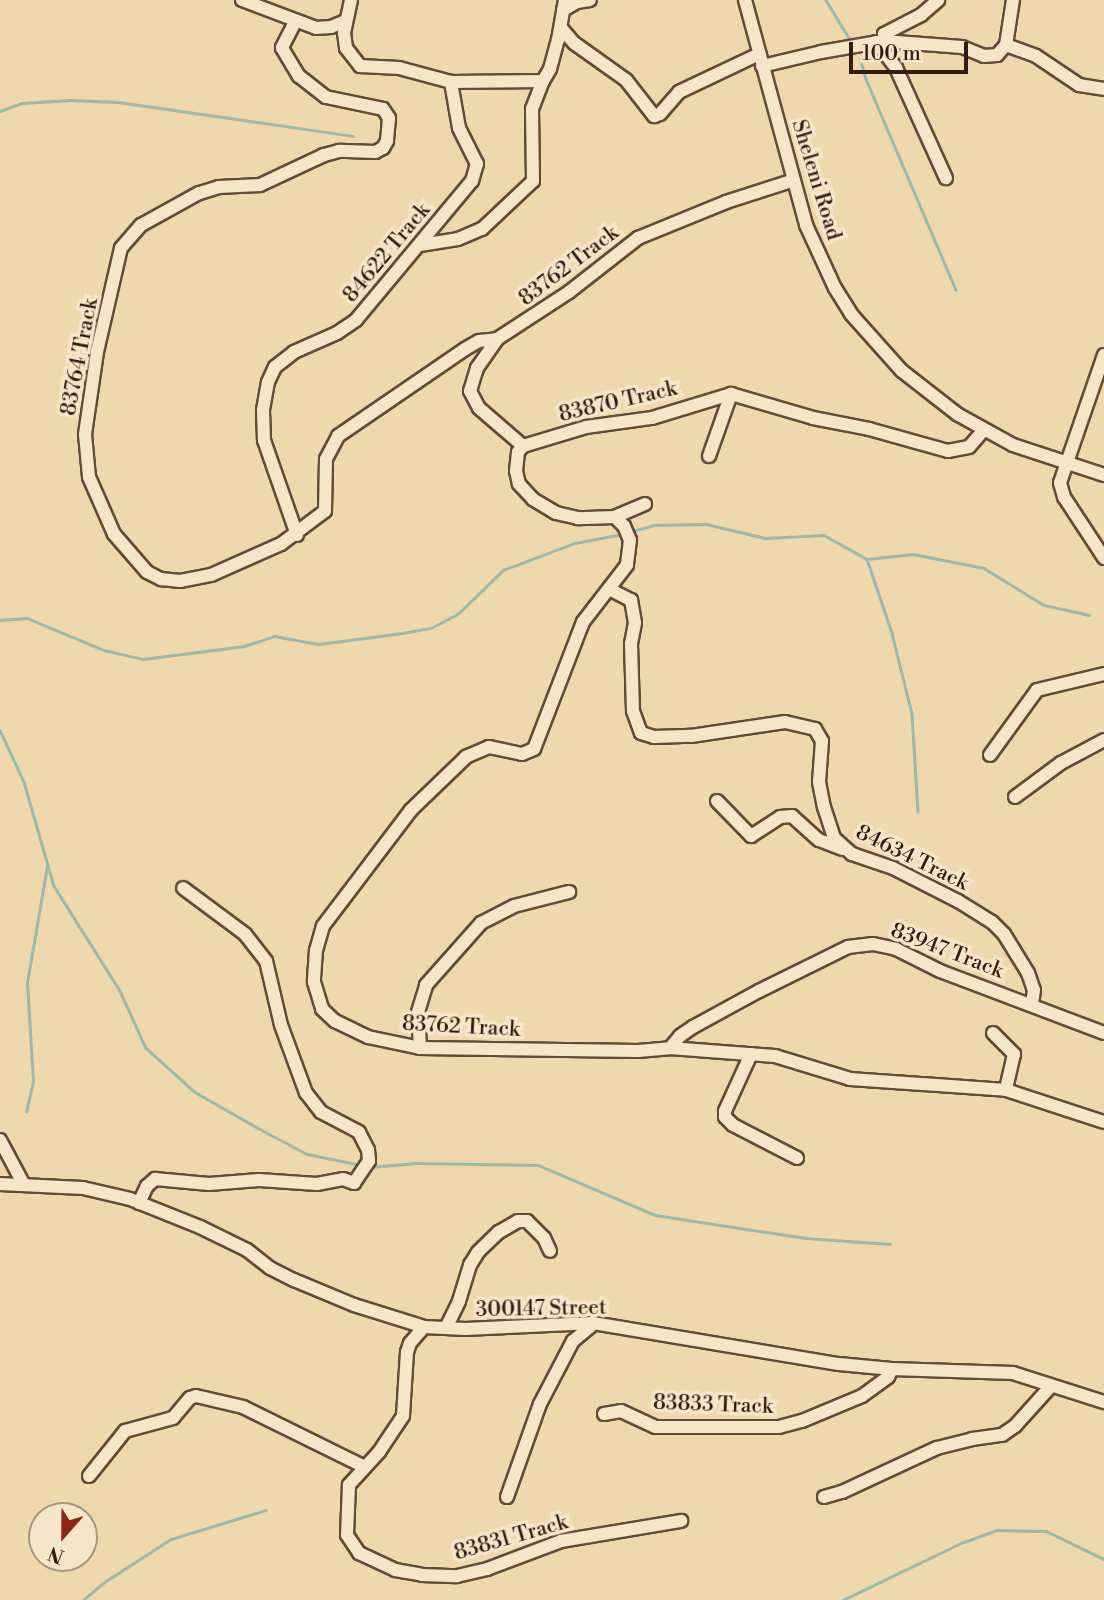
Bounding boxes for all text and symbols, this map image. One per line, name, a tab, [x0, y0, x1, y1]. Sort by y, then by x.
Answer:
scale bar	[852, 28, 971, 72]
text: 100 m	[862, 41, 921, 67]
street label: Sheleni Road	[786, 117, 846, 243]
street label: 84622 Track	[338, 198, 436, 308]
street label: 83762 Track	[514, 220, 624, 312]
street label: 83764 Track	[56, 296, 104, 418]
street label: 83870 Track	[556, 376, 680, 428]
street label: 84634 Track	[852, 820, 972, 896]
street label: 83947 Track	[887, 918, 1007, 984]
street label: 83762 Track	[401, 1011, 521, 1043]
street label: 300147 Street	[476, 1295, 606, 1323]
street label: 83833 Track	[653, 1390, 773, 1420]
north arrow	[28, 1502, 98, 1572]
street label: 83831 Track	[451, 1510, 571, 1566]
text: N	[45, 1541, 68, 1569]

